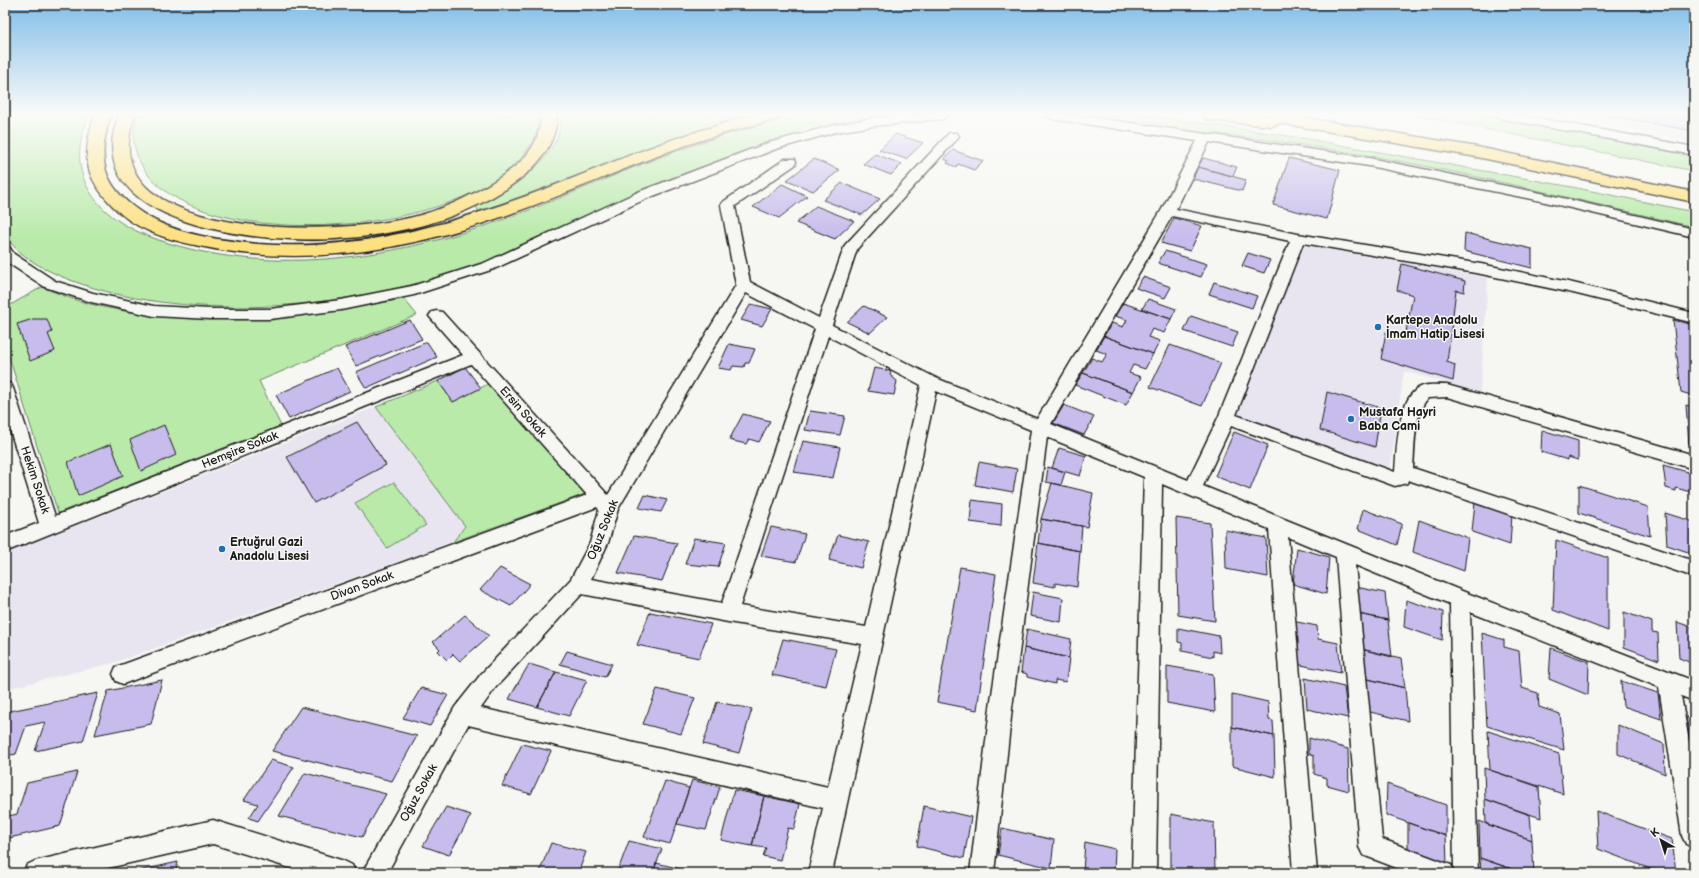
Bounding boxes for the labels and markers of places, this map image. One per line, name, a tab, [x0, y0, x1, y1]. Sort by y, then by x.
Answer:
place label: Kartepe Anadolu İmam Hatip Lisesi	[1386, 313, 1484, 342]
marker: Kartepe Anadolu İmam Hatip Lisesi	[1373, 322, 1383, 332]
place label: Mustafa Hayri Baba Cami	[1359, 405, 1436, 434]
marker: Mustafa Hayri Baba Cami	[1346, 414, 1356, 424]
place label: Ertuğrul Gazi Anadolu Lisesi	[229, 535, 309, 564]
marker: Ertuğrul Gazi Anadolu Lisesi	[217, 544, 227, 554]

